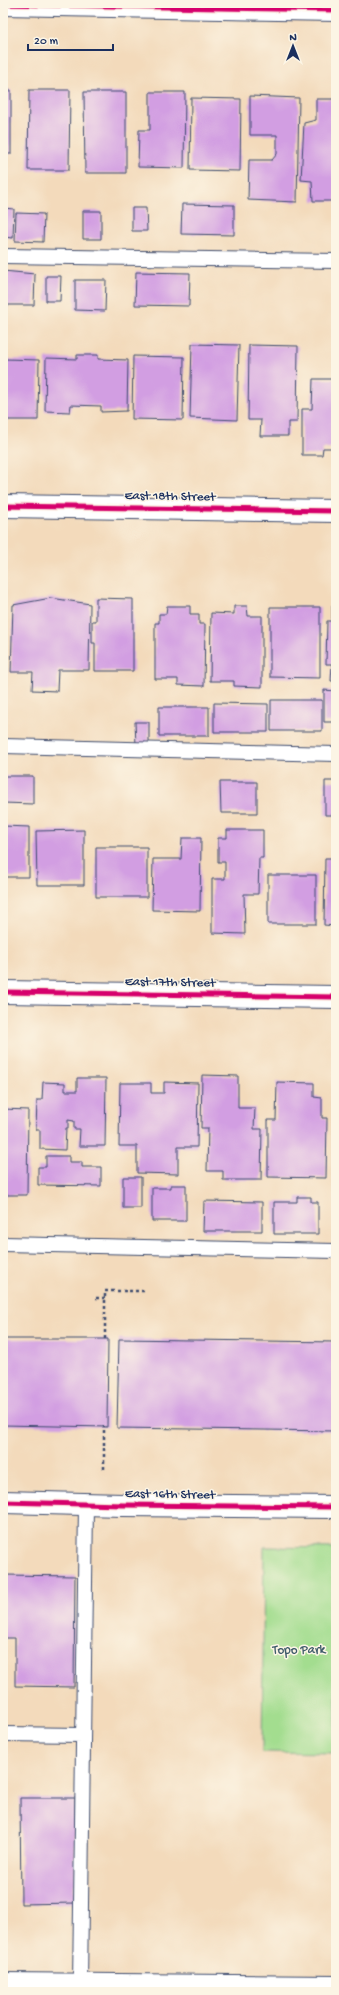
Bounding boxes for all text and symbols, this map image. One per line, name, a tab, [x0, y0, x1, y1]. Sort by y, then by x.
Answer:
scale bar	[28, 26, 113, 52]
north arrow	[273, 26, 313, 66]
text: N	[289, 32, 297, 44]
text: 20 m	[34, 35, 59, 49]
street label: East 18th Street	[124, 489, 217, 505]
street label: East 17th Street	[125, 975, 217, 991]
street label: East 16th Street	[125, 1487, 217, 1503]
park label: Topo Park	[272, 1643, 327, 1658]

